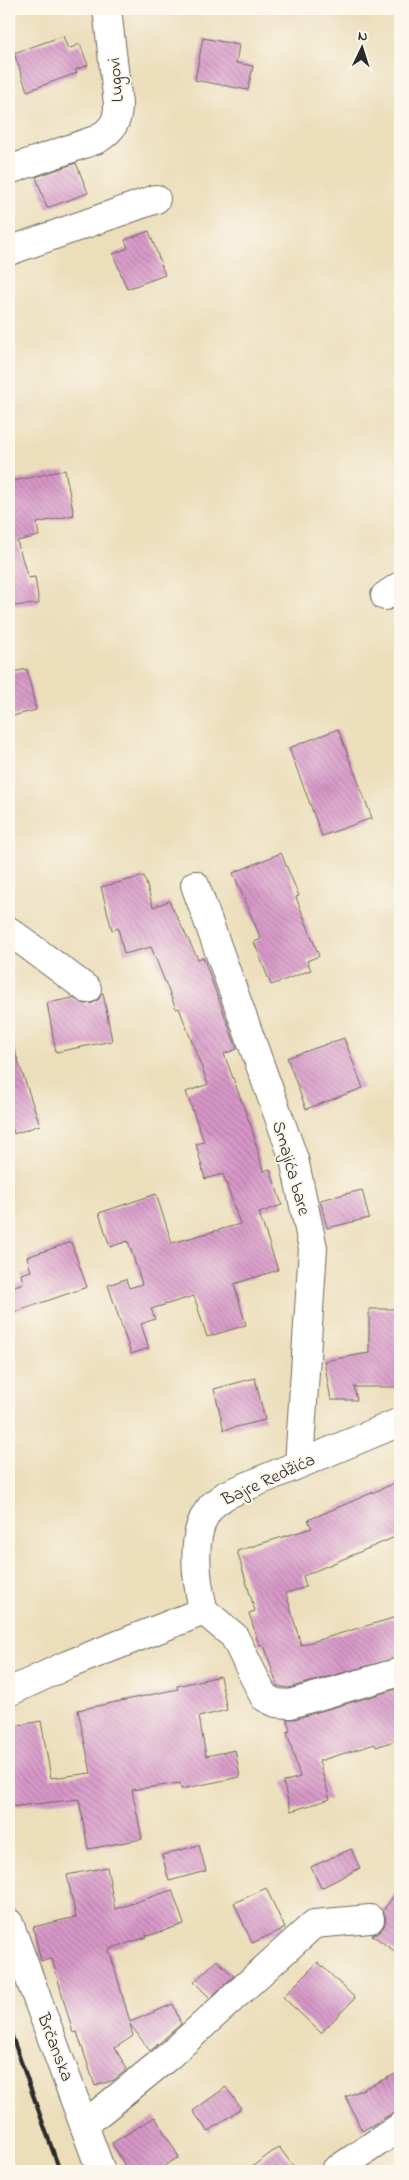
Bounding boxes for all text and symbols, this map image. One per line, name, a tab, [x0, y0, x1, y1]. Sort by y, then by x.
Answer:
north arrow	[336, 22, 386, 72]
text: N	[357, 26, 368, 47]
street label: Lugovi	[102, 56, 133, 103]
street label: Smajića bare	[264, 1118, 316, 1220]
street label: Bajre Redžića	[217, 1448, 320, 1514]
street label: Brčanska	[29, 2009, 79, 2086]

